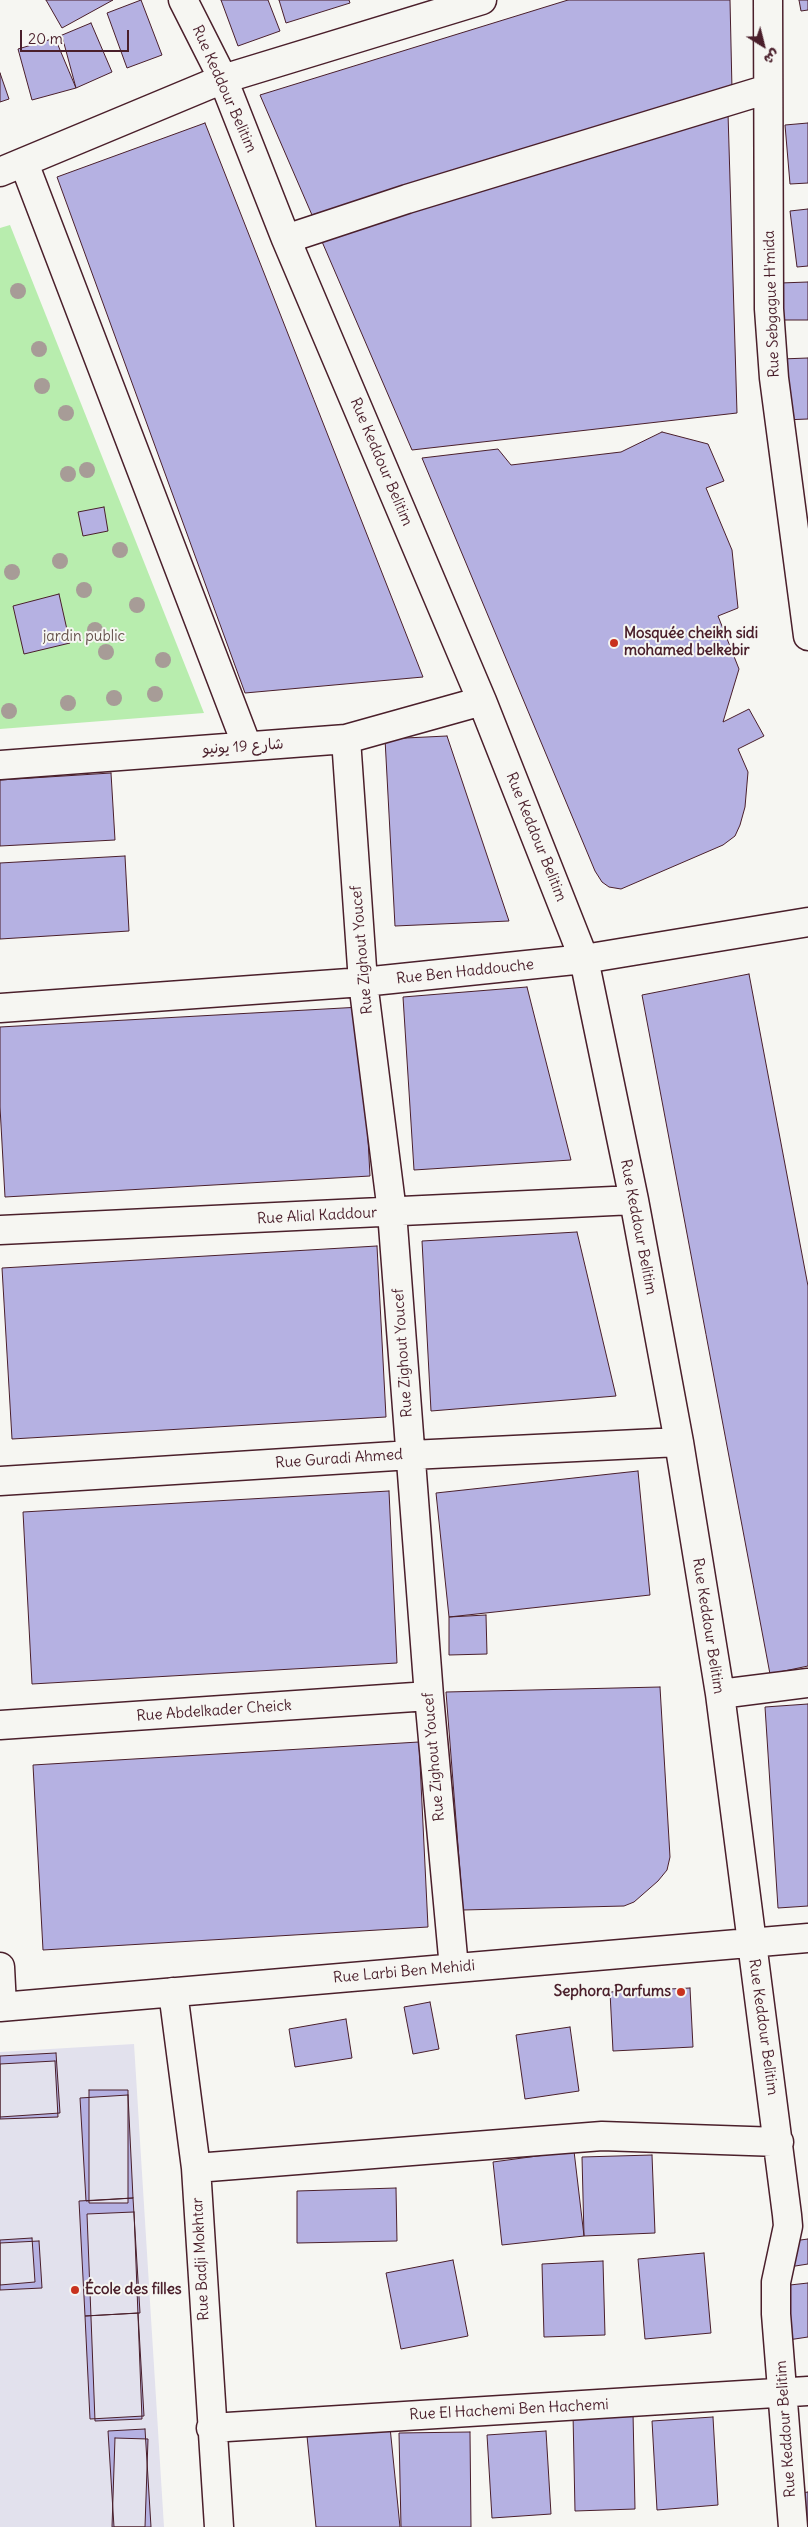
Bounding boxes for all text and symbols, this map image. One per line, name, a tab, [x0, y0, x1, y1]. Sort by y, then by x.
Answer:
scale bar	[22, 20, 131, 52]
north arrow	[738, 20, 788, 70]
street label: Rue Keddour Belitim	[188, 23, 260, 155]
text: 20 m	[28, 29, 63, 48]
text: ش	[760, 45, 783, 69]
street label: Rue Sebgague H'mida	[760, 230, 784, 378]
street label: Rue Keddour Belitim	[346, 395, 416, 529]
place label: Mosquée cheikh sidi mohamed belkebir	[624, 625, 758, 660]
park label: jardin public	[43, 628, 125, 646]
marker: Mosquée cheikh sidi mohamed belkebir	[608, 637, 620, 649]
street label: شارع 19 يونيو	[202, 735, 284, 759]
street label: Rue Keddour Belitim	[502, 770, 570, 904]
street label: Rue Zighout Youcef	[347, 885, 377, 1015]
street label: Rue Ben Haddouche	[395, 956, 535, 988]
street label: Rue Keddour Belitim	[616, 1158, 660, 1296]
street label: Rue Alial Kaddour	[256, 1204, 378, 1228]
street label: Rue Zighout Youcef	[390, 1288, 416, 1418]
street label: Rue Guradi Ahmed	[275, 1446, 403, 1472]
street label: Rue Keddour Belitim	[688, 1557, 728, 1695]
street label: Rue Zighout Youcef	[419, 1692, 449, 1822]
street label: Rue Abdelkader Cheick	[136, 1697, 292, 1725]
street label: Rue Larbi Ben Mehidi	[332, 1957, 476, 1987]
street label: Rue Keddour Belitim	[745, 1958, 781, 2096]
place label: Sephora Parfums	[554, 1983, 671, 2001]
marker: Sephora Parfums	[675, 1986, 687, 1998]
street label: Rue Badji Mokhtar	[189, 2197, 213, 2321]
place label: École des filles	[85, 2281, 182, 2299]
marker: École des filles	[69, 2284, 81, 2296]
street label: Rue Keddour Belitim	[772, 2360, 800, 2498]
street label: Rue El Hachemi Ben Hachemi	[409, 2396, 609, 2424]

